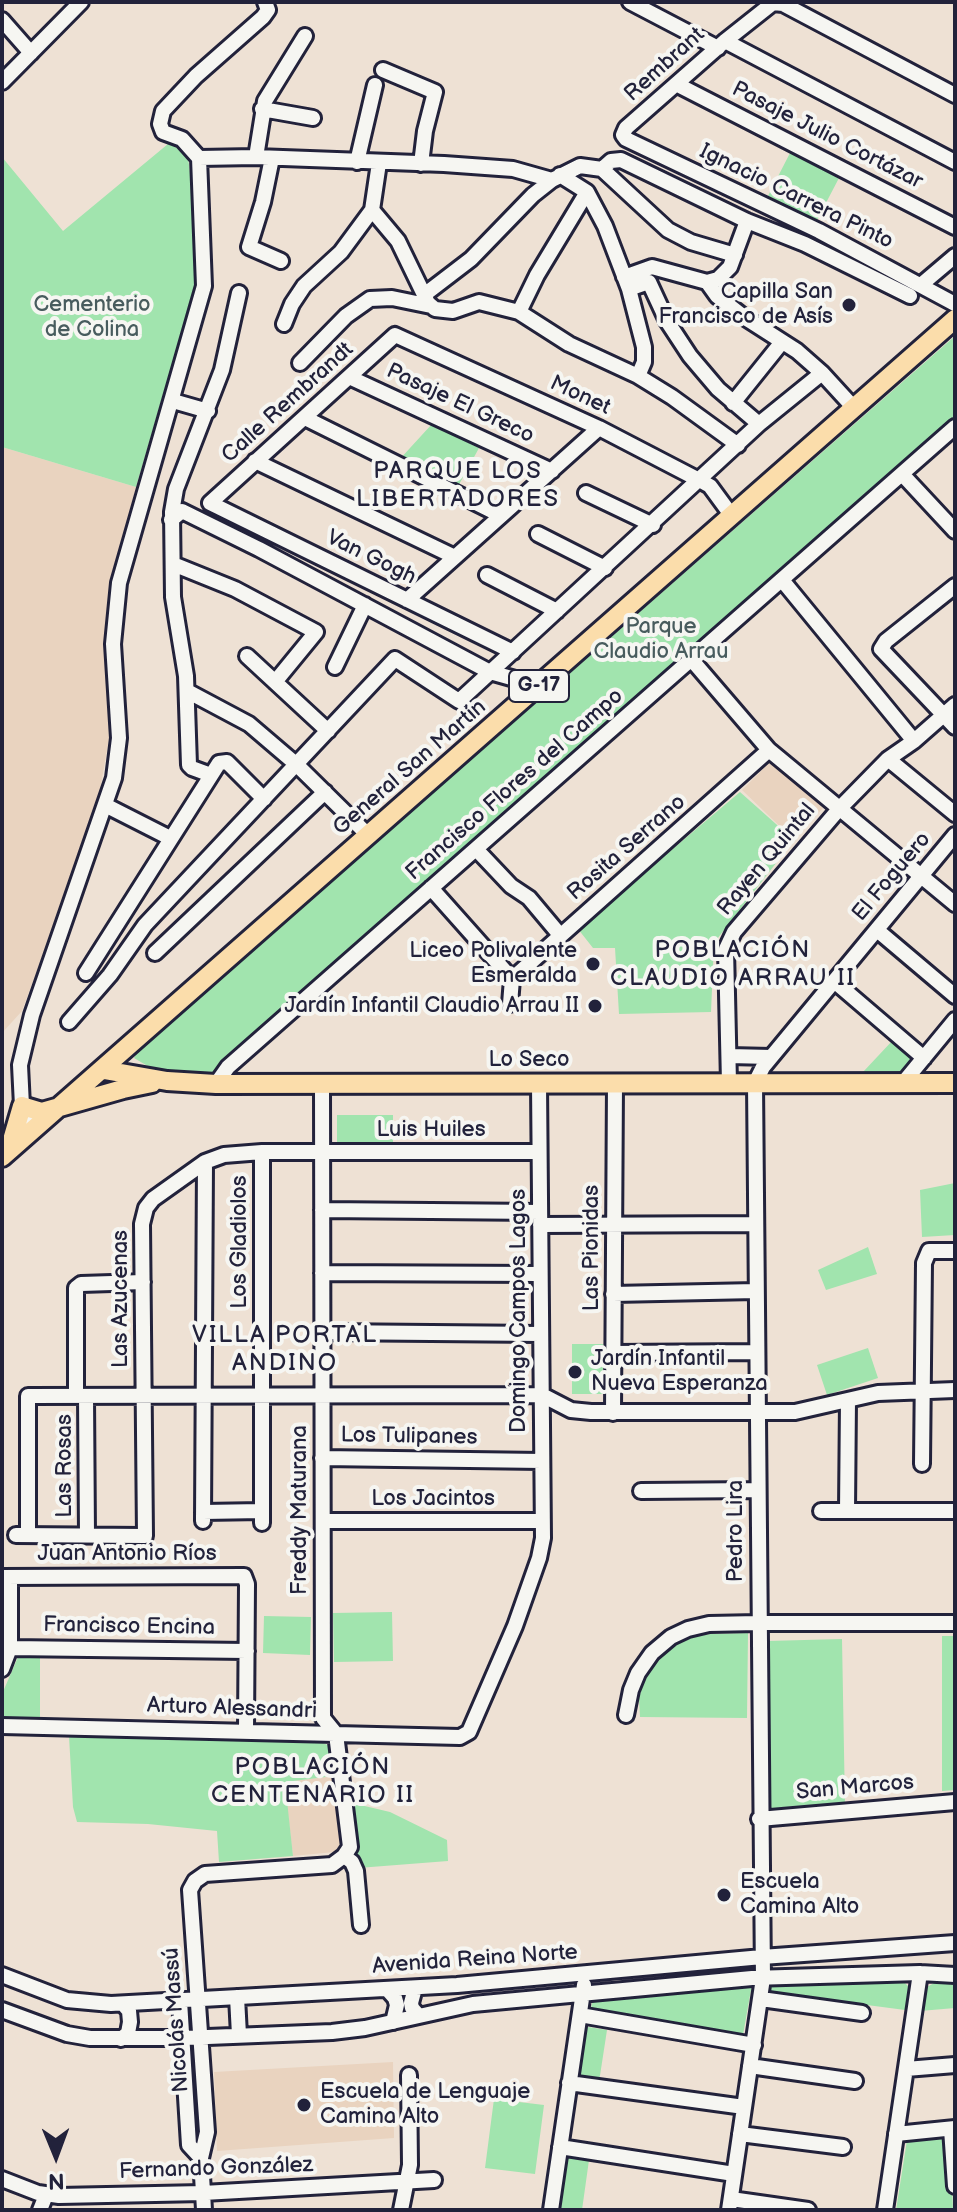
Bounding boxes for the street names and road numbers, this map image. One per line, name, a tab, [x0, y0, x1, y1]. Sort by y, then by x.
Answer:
street label: Rembrant	[620, 22, 710, 108]
street label: Pasaje Julio Cortázar	[727, 76, 927, 196]
street label: Ignacio Carrera Pinto	[695, 139, 897, 255]
street label: Calle Rembrandt	[217, 337, 359, 469]
street label: Pasaje El Greco	[382, 358, 538, 450]
street label: Monet	[546, 371, 614, 421]
street label: Van Gogh	[322, 525, 420, 591]
road number: G-17	[509, 670, 569, 702]
street label: Francisco Flores del Campo	[401, 683, 629, 887]
street label: General San Martín	[328, 694, 492, 842]
street label: Rosita Serrano	[563, 790, 691, 906]
street label: Rayen Quintal	[712, 798, 822, 922]
street label: El Foguero	[847, 827, 937, 927]
street label: Lo Seco	[489, 1047, 569, 1073]
street label: Luis Huiles	[376, 1117, 486, 1143]
street label: Los Gladiolos	[227, 1175, 253, 1309]
street label: Las Pionidas	[579, 1185, 605, 1311]
street label: Domingo Campos Lagos	[506, 1189, 532, 1433]
street label: Las Azucenas	[108, 1230, 134, 1368]
street label: Las Rosas	[52, 1414, 78, 1518]
street label: Los Tulipanes	[340, 1423, 478, 1451]
street label: Freddy Maturana	[287, 1425, 313, 1595]
street label: Pedro Lira	[723, 1480, 749, 1582]
street label: Los Jacintos	[371, 1486, 495, 1512]
street label: Juan Antonio Ríos	[37, 1541, 217, 1567]
street label: Francisco Encina	[43, 1612, 215, 1642]
street label: Arturo Alessandri	[147, 1693, 317, 1725]
street label: San Marcos	[795, 1770, 915, 1806]
street label: Avenida Reina Norte	[371, 1940, 579, 1980]
street label: Nicolás Massú	[159, 1947, 195, 2093]
street label: Fernando González	[119, 2152, 313, 2186]

